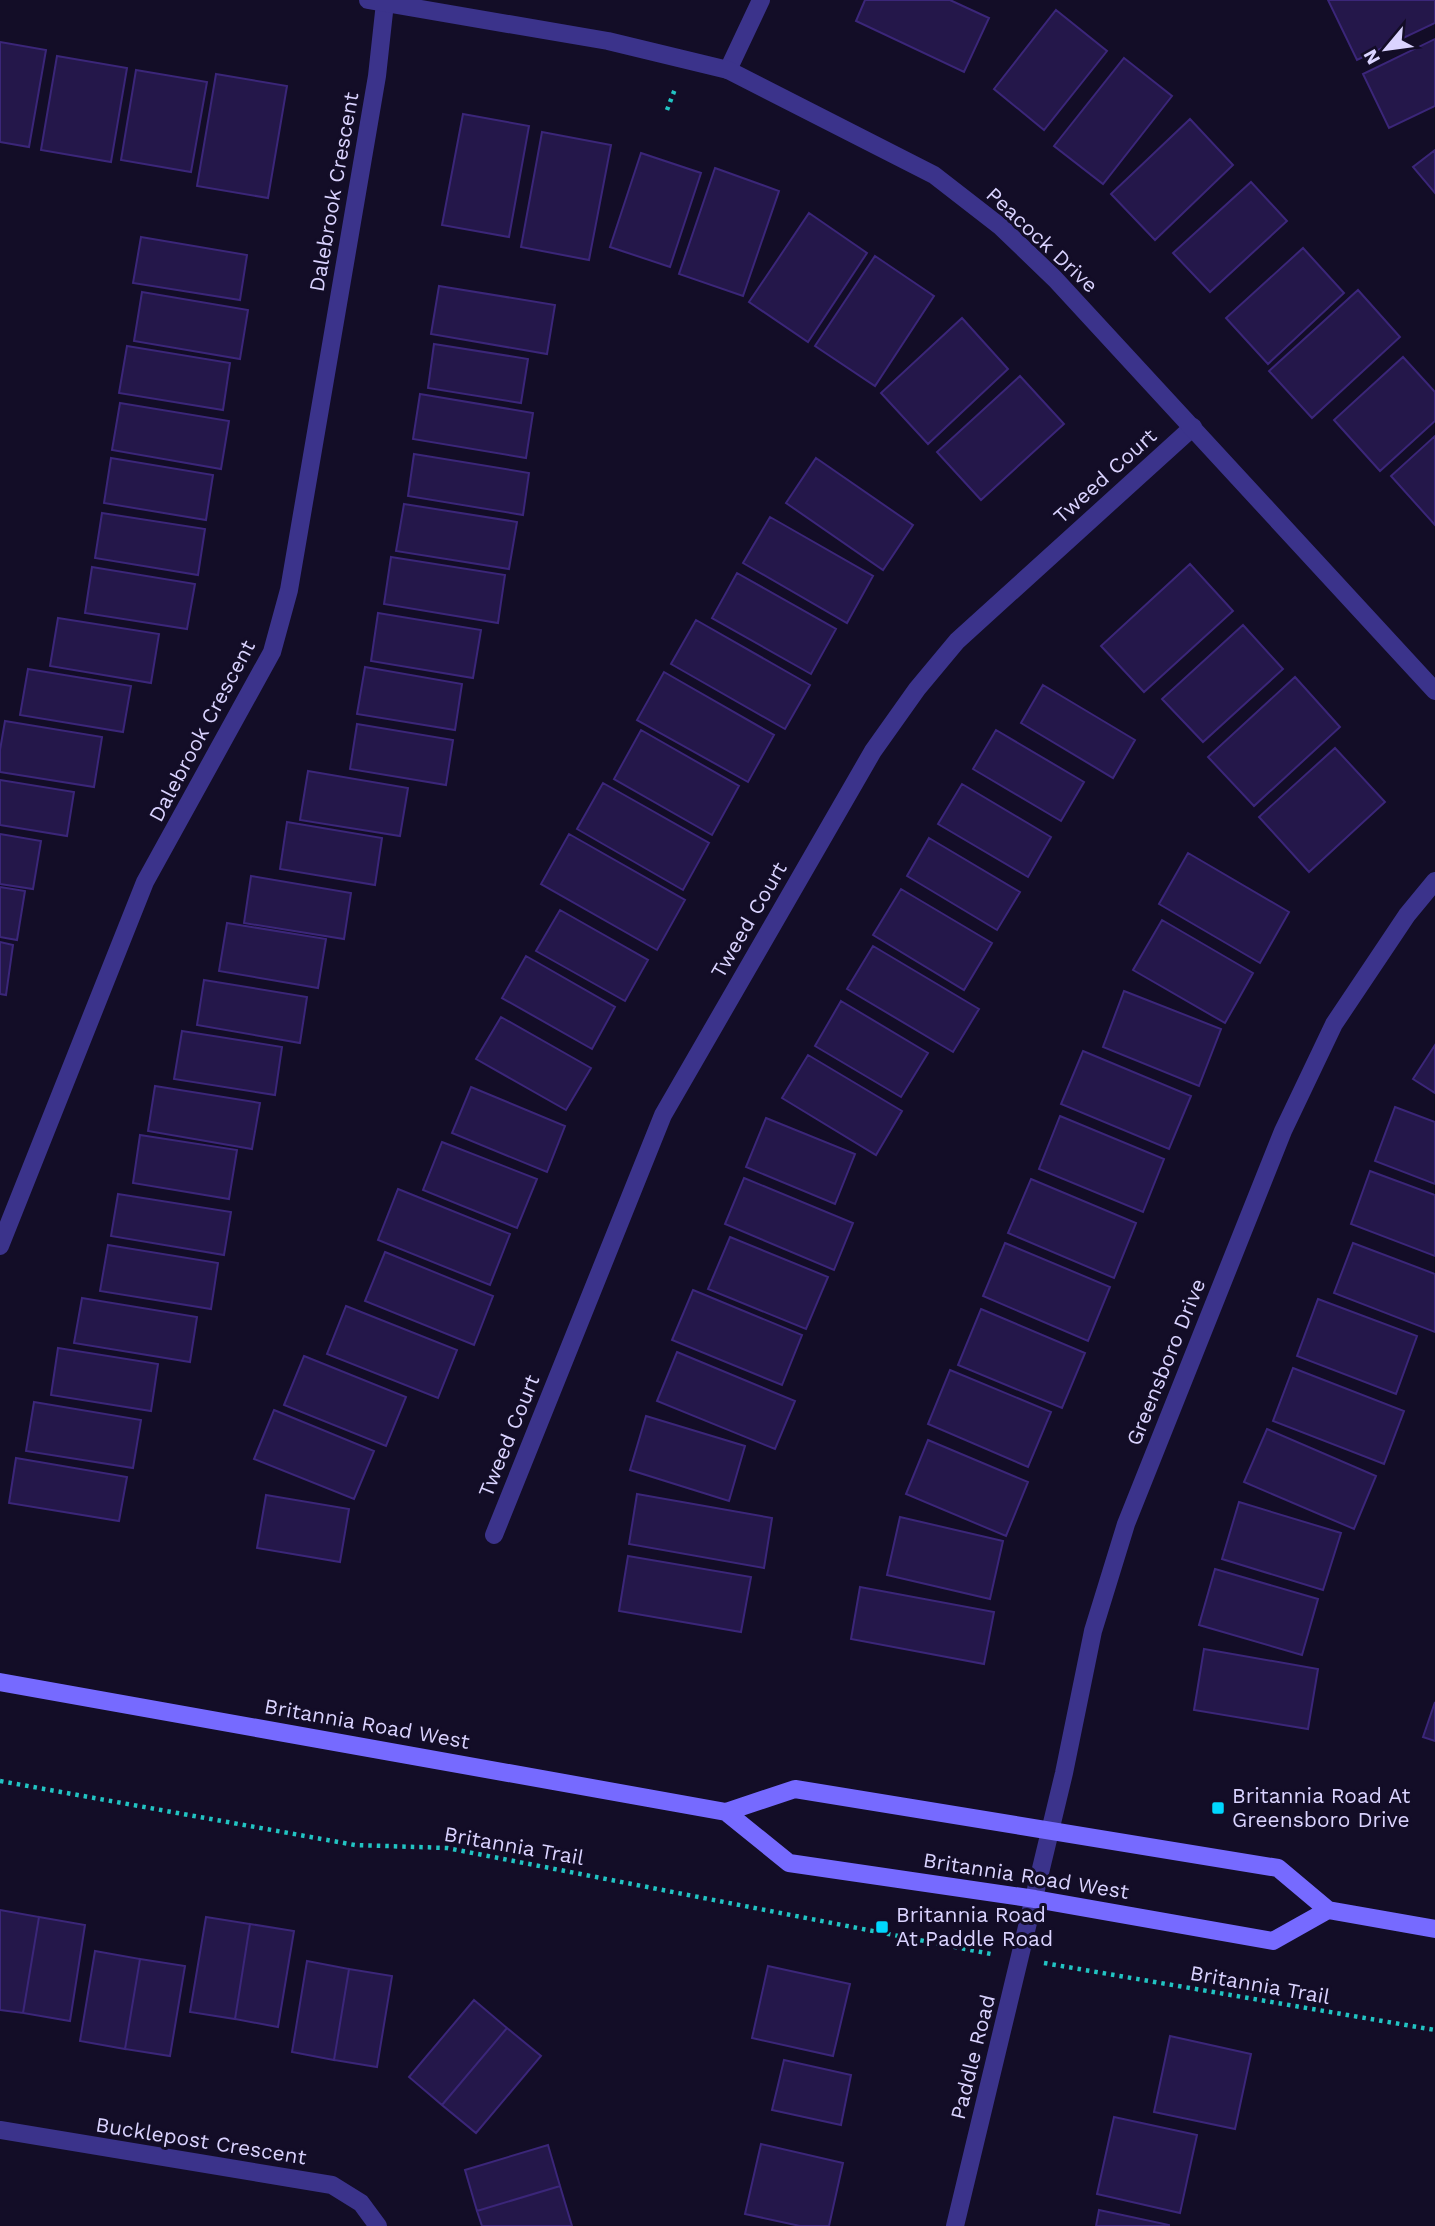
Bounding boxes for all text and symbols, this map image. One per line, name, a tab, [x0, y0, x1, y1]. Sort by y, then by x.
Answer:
north arrow	[1351, 14, 1421, 84]
text: N	[1358, 45, 1385, 69]
street label: Dalebrook Crescent	[304, 90, 363, 294]
street label: Peacock Drive	[981, 182, 1103, 298]
street label: Tweed Court	[1048, 423, 1161, 528]
street label: Dalebrook Crescent	[143, 635, 260, 826]
street label: Tweed Court	[705, 857, 792, 982]
street label: Greensboro Drive	[1121, 1275, 1210, 1449]
street label: Tweed Court	[473, 1371, 545, 1501]
street label: Britannia Road West	[262, 1693, 472, 1754]
place label: Britannia Road At Greensboro Drive	[1232, 1783, 1410, 1832]
marker: Britannia Road At Greensboro Drive	[1210, 1800, 1226, 1816]
street label: Britannia Trail	[442, 1821, 587, 1870]
street label: Britannia Road West	[921, 1847, 1131, 1904]
place label: Britannia Road At Paddle Road	[896, 1902, 1053, 1951]
marker: Britannia Road At Paddle Road	[874, 1919, 890, 1935]
street label: Britannia Trail	[1188, 1960, 1333, 2009]
street label: Paddle Road	[945, 1992, 1000, 2122]
street label: Bucklepost Crescent	[94, 2111, 308, 2170]

